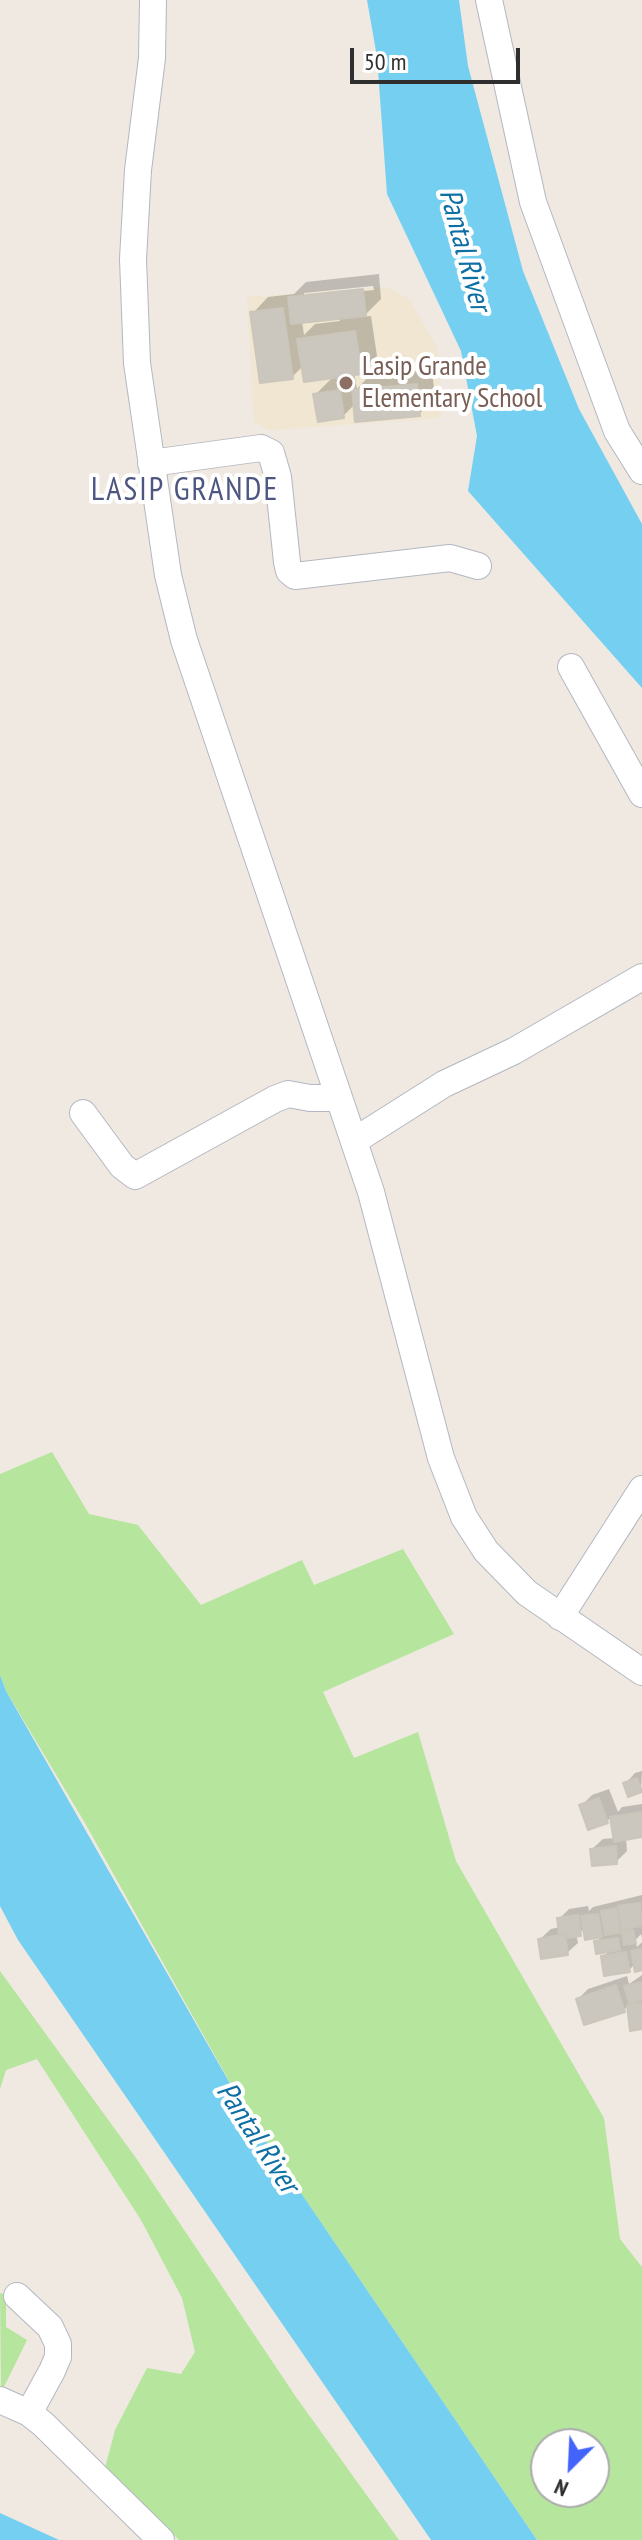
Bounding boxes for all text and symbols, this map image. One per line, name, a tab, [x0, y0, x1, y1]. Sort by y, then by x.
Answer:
scale bar	[354, 32, 524, 82]
text: 50 m	[364, 46, 406, 77]
water label: Pantal River	[430, 185, 498, 315]
place label: Lasip Grande Elementary School	[362, 350, 542, 416]
marker: Lasip Grande Elementary School	[337, 374, 355, 392]
district label: LASIP GRANDE	[91, 472, 279, 510]
water label: Pantal River	[208, 2076, 306, 2200]
north arrow	[530, 2428, 610, 2508]
text: N	[550, 2473, 572, 2503]

